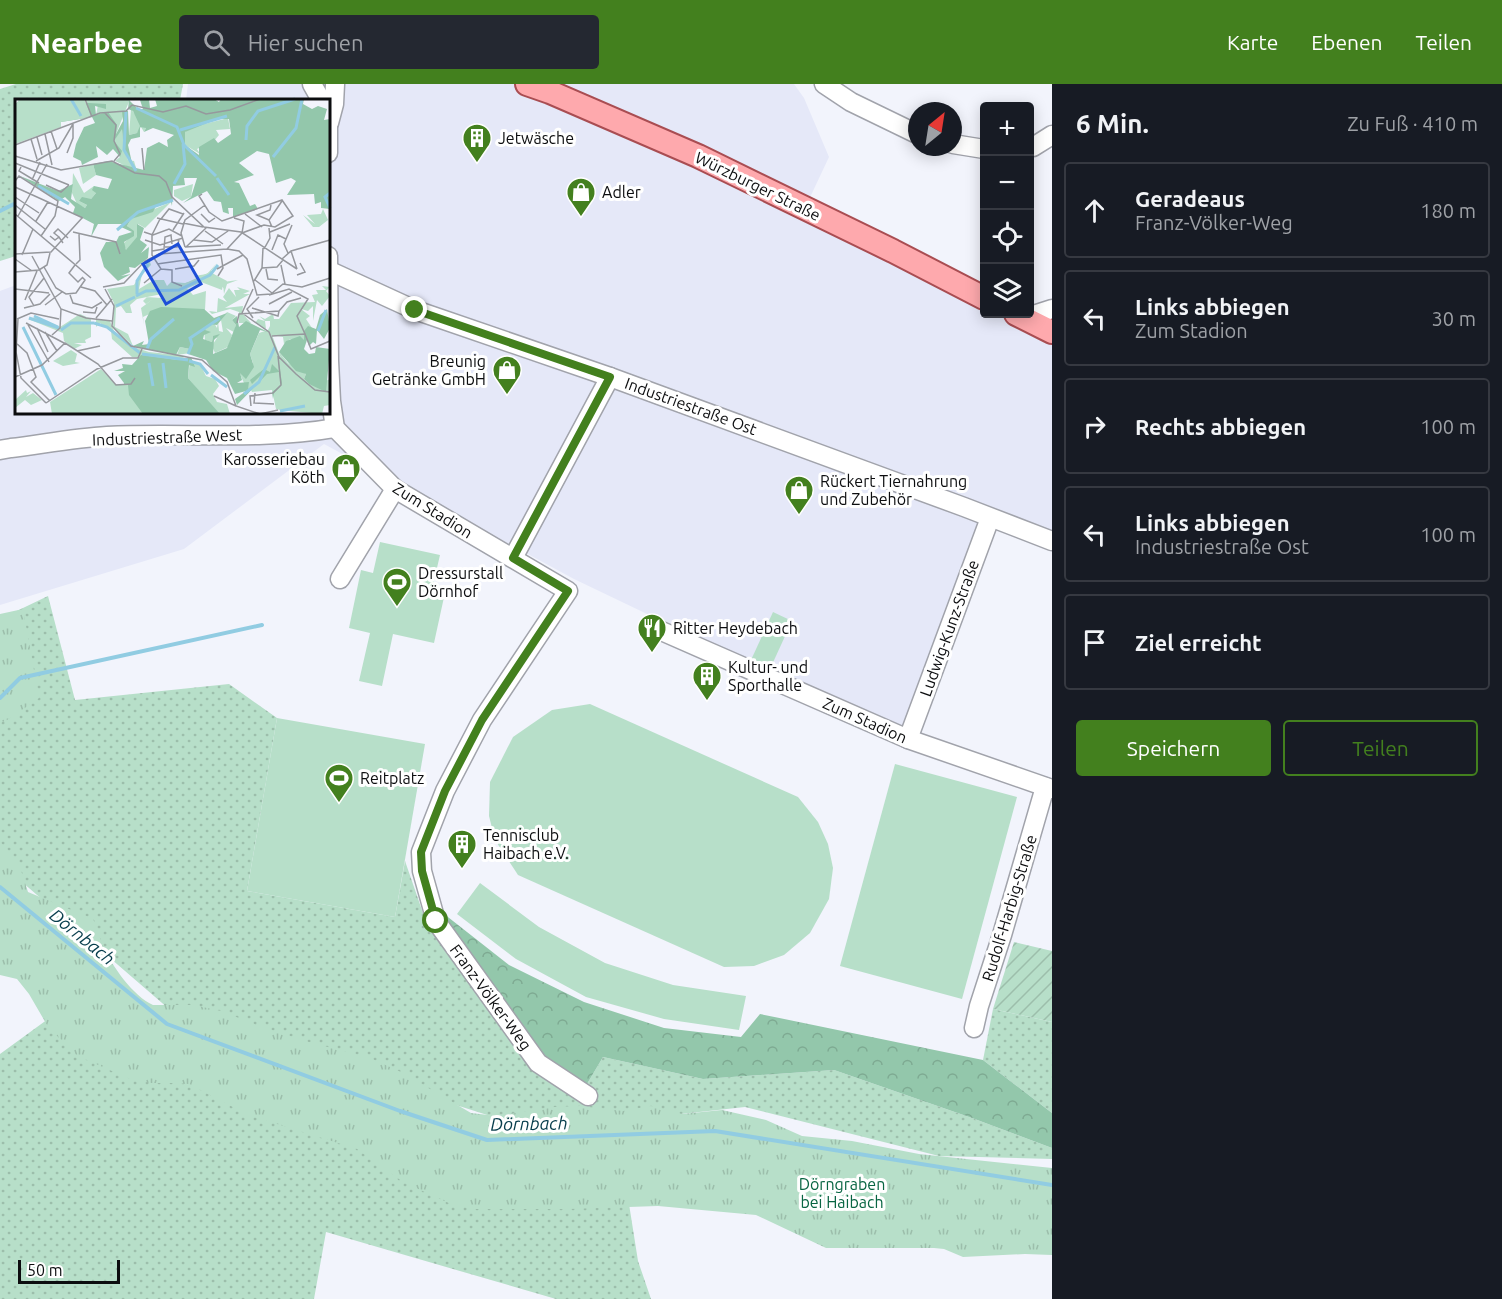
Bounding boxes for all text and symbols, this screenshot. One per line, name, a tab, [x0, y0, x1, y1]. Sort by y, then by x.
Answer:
search box	[179, 15, 599, 69]
icon: search	[200, 26, 233, 59]
text: Nearbee	[30, 27, 143, 58]
text: Hier suchen	[248, 30, 364, 55]
text: Karte	[1227, 30, 1278, 54]
text: Ebenen	[1311, 30, 1383, 54]
text: Teilen	[1416, 30, 1472, 54]
inset map	[15, 99, 330, 414]
north arrow	[908, 102, 962, 156]
map controls	[980, 102, 1034, 318]
button: +	[980, 102, 1034, 156]
text: 6 Min.	[1076, 109, 1149, 138]
text: Zu Fuß · 410 m	[1347, 112, 1478, 135]
building icon: Jetwäsche	[461, 122, 493, 164]
place label: Jetwäsche	[498, 129, 574, 147]
street label: Würzburger Straße	[693, 148, 823, 224]
button: −	[980, 156, 1034, 210]
shop icon: Adler	[565, 176, 597, 218]
place label: Adler	[602, 183, 641, 201]
text: Geradeaus	[1135, 186, 1245, 211]
icon: ahead	[1078, 194, 1111, 227]
text: 180 m	[1420, 199, 1476, 222]
button: locate	[980, 210, 1034, 264]
text: Franz-Völker-Weg	[1135, 211, 1293, 234]
button: layers	[980, 264, 1034, 318]
text: Links abbiegen	[1135, 294, 1290, 319]
route end	[401, 296, 427, 322]
icon: left	[1078, 302, 1111, 335]
text: 30 m	[1432, 307, 1476, 330]
text: Zum Stadion	[1135, 319, 1248, 342]
place label: Breunig Getränke GmbH	[372, 352, 486, 388]
shop icon: Breunig Getränke GmbH	[491, 354, 523, 396]
street label: Industriestraße Ost	[623, 374, 760, 438]
icon: right	[1078, 410, 1111, 443]
text: Rechts abbiegen	[1135, 414, 1306, 439]
text: 100 m	[1420, 415, 1476, 438]
street label: Industriestraße West	[92, 425, 243, 449]
place label: Karosseriebau Köth	[223, 450, 325, 486]
shop icon: Karosseriebau Köth	[330, 452, 362, 494]
place label: Rückert Tiernahrung und Zubehör	[820, 472, 967, 508]
shop icon: Rückert Tiernahrung und Zubehör	[783, 474, 815, 516]
street label: Zum Stadion	[390, 478, 476, 542]
text: Links abbiegen	[1135, 510, 1290, 535]
icon: left	[1078, 518, 1111, 551]
text: 100 m	[1420, 523, 1476, 546]
text: Industriestraße Ost	[1135, 535, 1309, 558]
street label: Ludwig-Kunz-Straße	[916, 557, 982, 699]
place label: Dressurstall Dörnhof	[418, 564, 503, 600]
sports icon: Dressurstall Dörnhof	[381, 566, 413, 608]
restaurant icon: Ritter Heydebach	[636, 612, 668, 654]
place label: Ritter Heydebach	[673, 619, 798, 637]
icon: arrive	[1078, 626, 1111, 659]
text: Ziel erreicht	[1135, 630, 1262, 655]
place label: Kultur- und Sporthalle	[728, 658, 808, 694]
building icon: Kultur- und Sporthalle	[691, 660, 723, 702]
street label: Zum Stadion	[820, 693, 910, 747]
button: Speichern	[1076, 720, 1271, 776]
button: Teilen	[1283, 720, 1478, 776]
sports icon: Reitplatz	[323, 762, 355, 804]
place label: Reitplatz	[360, 769, 424, 787]
place label: Tennisclub Haibach e.V.	[483, 826, 569, 862]
building icon: Tennisclub Haibach e.V.	[446, 828, 478, 870]
street label: Rudolf-Harbig-Straße	[978, 833, 1040, 983]
water label: Dörnbach	[46, 904, 119, 968]
route start	[422, 907, 448, 933]
street label: Franz-Völker-Weg	[447, 941, 535, 1053]
water label: Dörnbach	[490, 1112, 568, 1134]
park label: Dörngraben bei Haibach	[799, 1175, 885, 1211]
scale bar	[18, 1257, 120, 1284]
text: 50 m	[27, 1261, 63, 1279]

